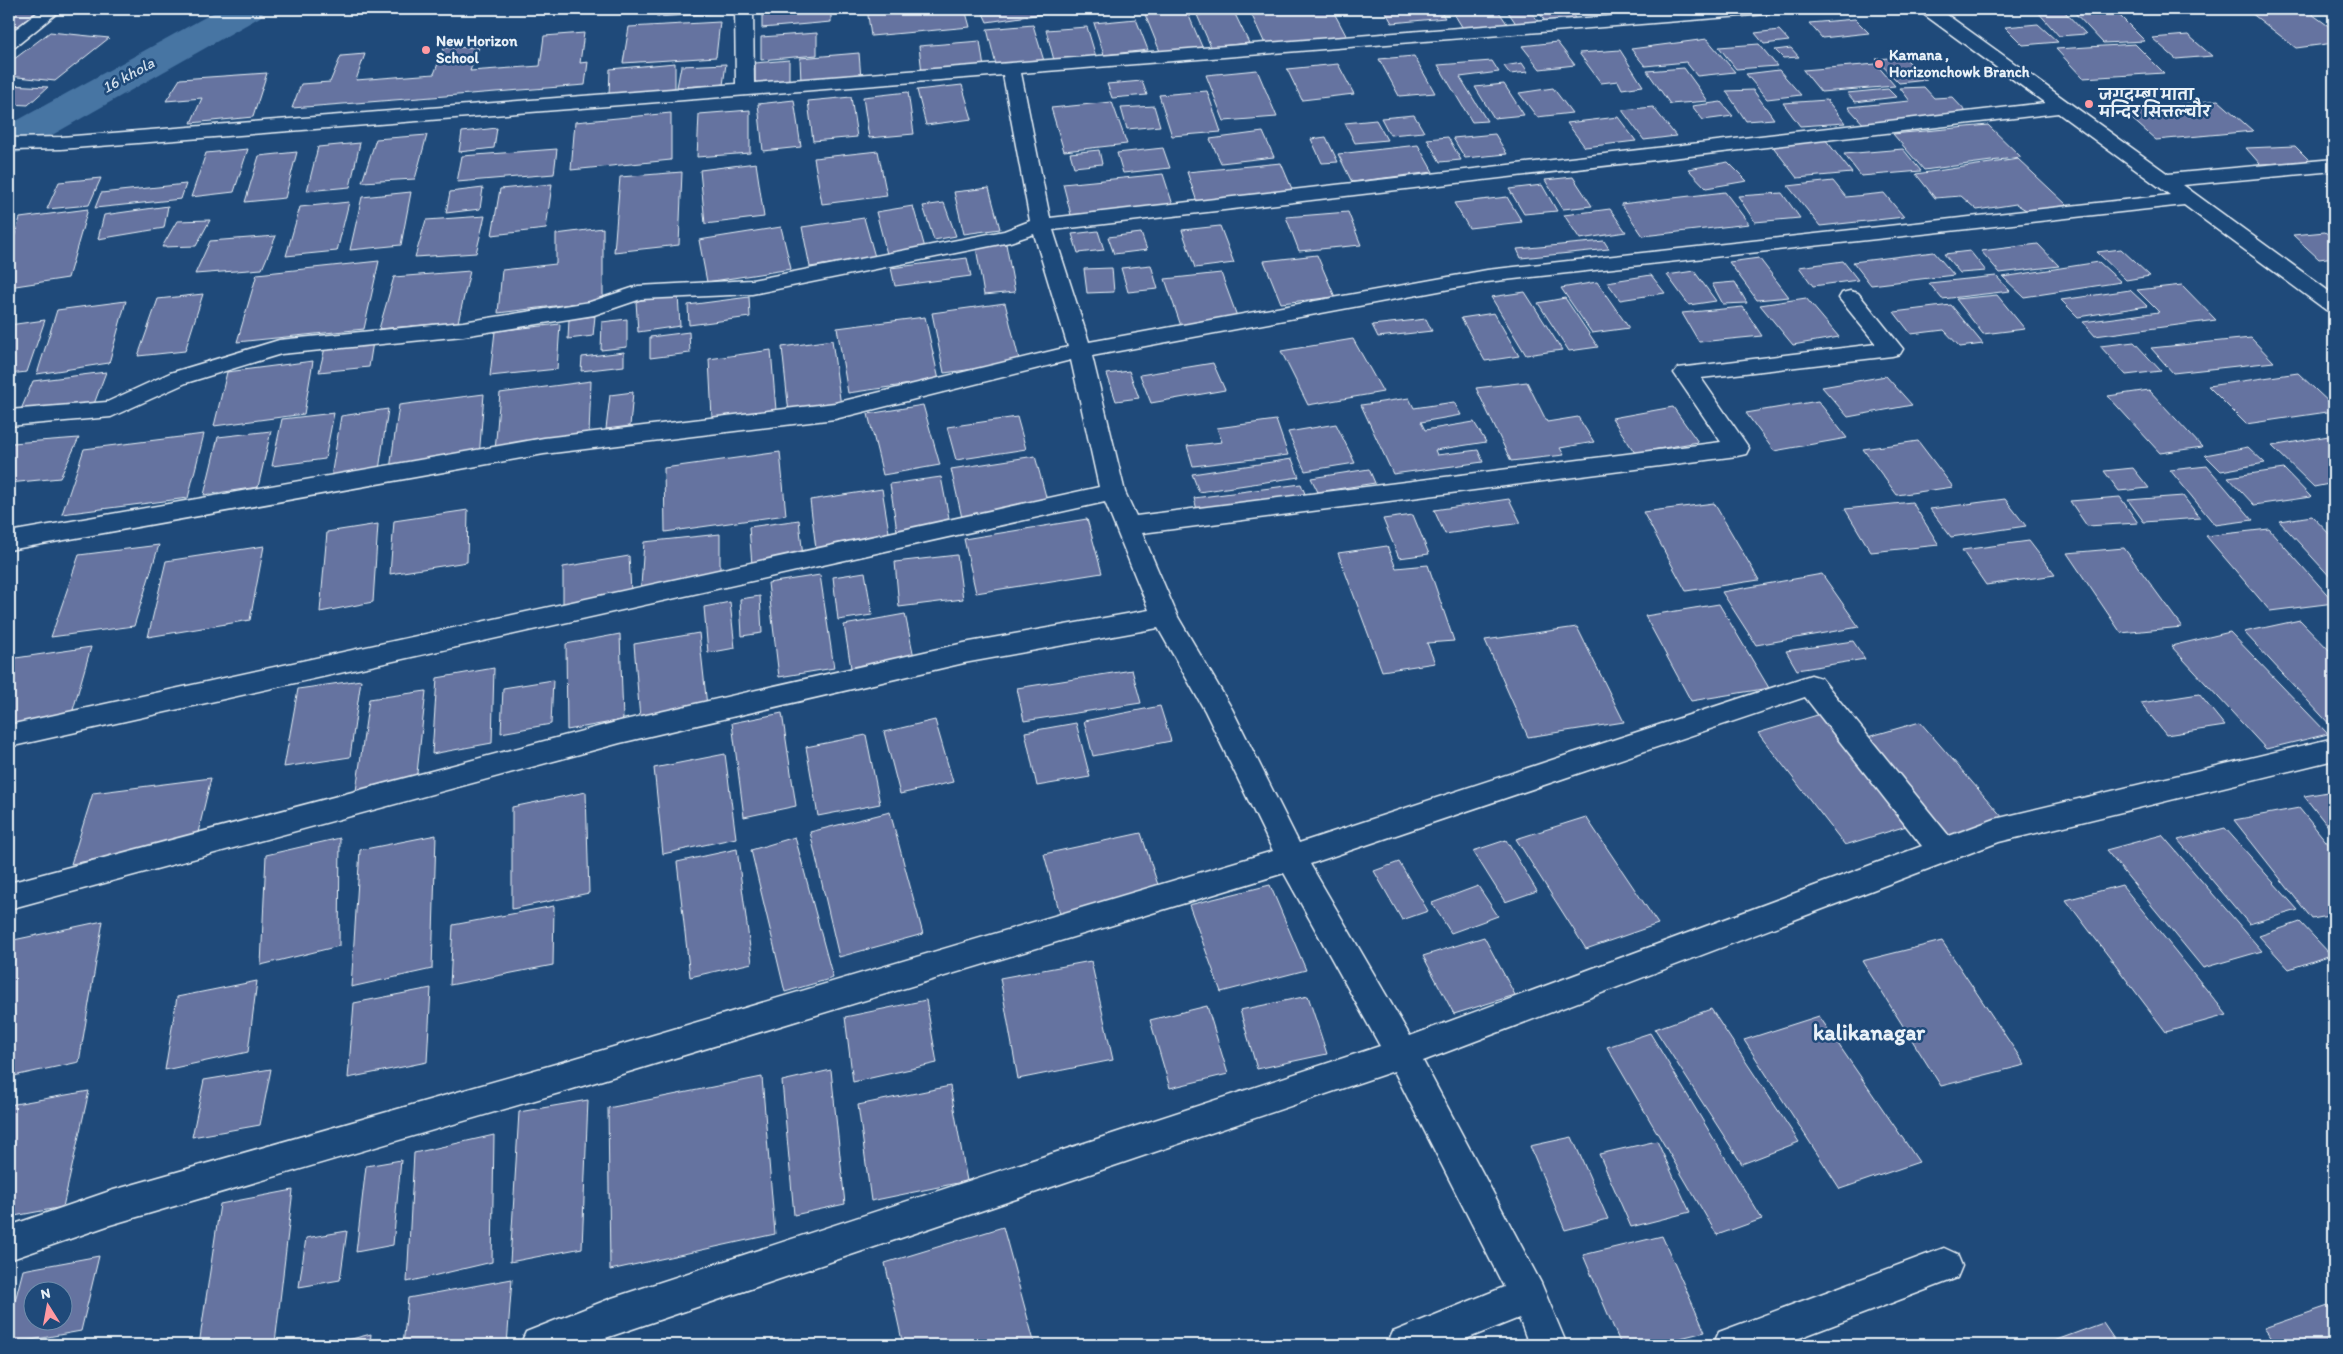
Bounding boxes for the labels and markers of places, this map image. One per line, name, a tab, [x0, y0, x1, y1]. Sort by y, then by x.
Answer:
place label: New Horizon School	[436, 32, 518, 67]
marker: New Horizon School	[420, 44, 432, 56]
place label: Kamana , Horizonchowk Branch	[1889, 46, 2030, 81]
marker: Kamana , Horizonchowk Branch	[1873, 58, 1885, 70]
place label: जगदम्बा माता मन्दिर सित्तल्चौर	[2097, 86, 2212, 121]
marker: जगदम्बा माता मन्दिर सित्तल्चौर	[2083, 98, 2095, 110]

